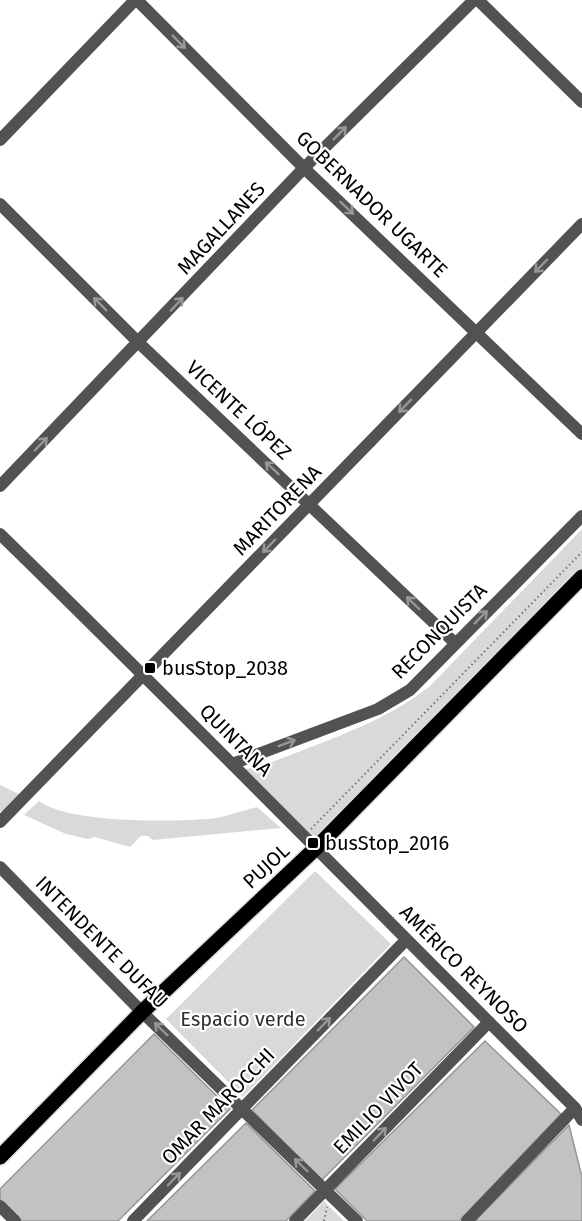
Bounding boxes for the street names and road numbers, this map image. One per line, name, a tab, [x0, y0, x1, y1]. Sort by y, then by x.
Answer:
street label: GOBERNADOR UGARTE	[291, 126, 453, 282]
street label: MAGALLANES	[172, 177, 270, 279]
street label: VICENTE LÓPEZ	[182, 355, 296, 465]
street label: MARITORENA	[228, 459, 326, 560]
street label: RECONQUISTA	[386, 578, 492, 684]
street label: QUINTANA	[195, 699, 278, 782]
street label: PUJOL	[238, 839, 294, 893]
street label: INTENDENTE DUFAU	[31, 871, 173, 1013]
street label: AMÉRICO REYNOSO	[395, 900, 533, 1038]
street label: OMAR MAROCCHI	[156, 1043, 280, 1169]
street label: EMILIO VIVOT	[328, 1057, 428, 1159]

